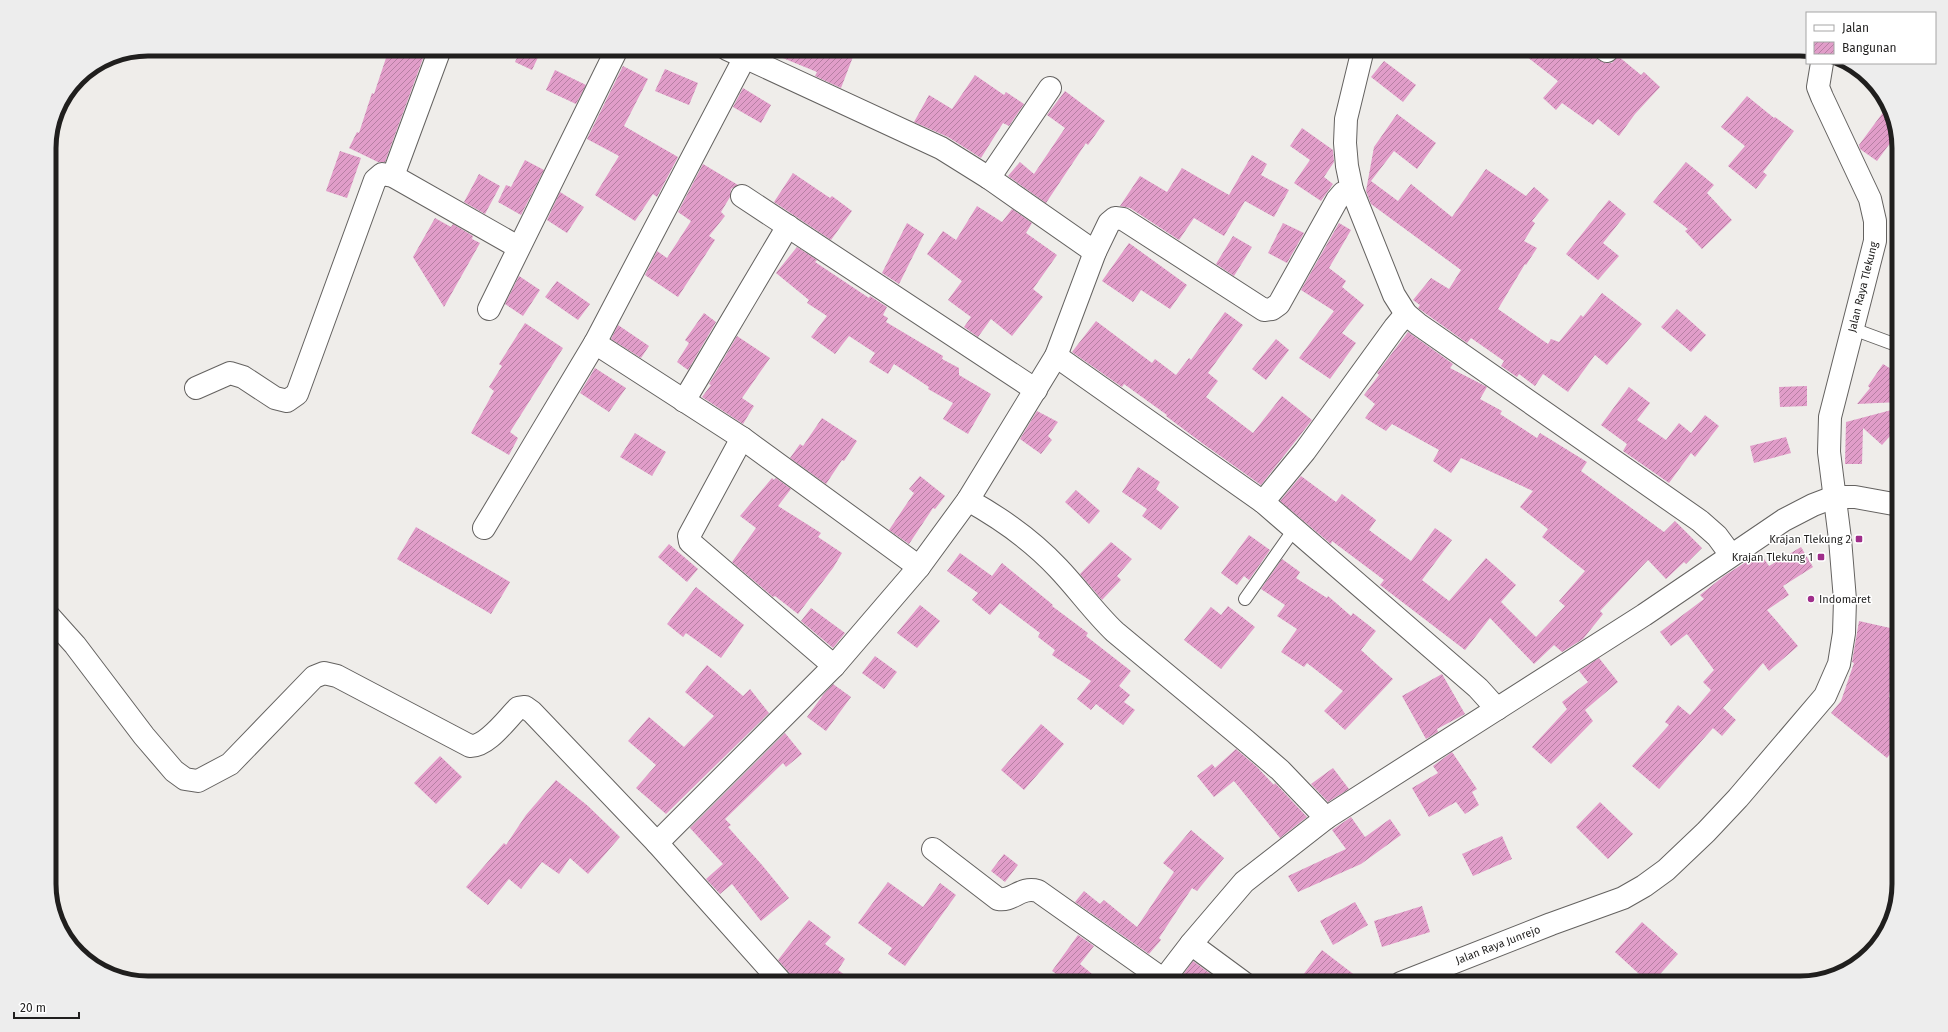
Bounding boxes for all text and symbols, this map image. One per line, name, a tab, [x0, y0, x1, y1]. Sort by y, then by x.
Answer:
legend	[1806, 12, 1936, 64]
text: Jalan	[1842, 21, 1869, 35]
text: Bangunan	[1842, 41, 1897, 55]
street label: Jalan Raya Tlekung	[1845, 240, 1881, 334]
place label: Krajan Tlekung 2	[1769, 533, 1851, 546]
marker: Krajan Tlekung 2	[1854, 534, 1864, 544]
place label: Krajan Tlekung 1	[1732, 551, 1813, 564]
marker: Krajan Tlekung 1	[1816, 552, 1826, 562]
place label: Indomaret	[1819, 593, 1871, 606]
marker: Indomaret	[1806, 594, 1816, 604]
street label: Jalan Raya Junrejo	[1454, 923, 1542, 967]
scale bar	[14, 994, 79, 1020]
text: 20 m	[20, 1001, 46, 1015]

